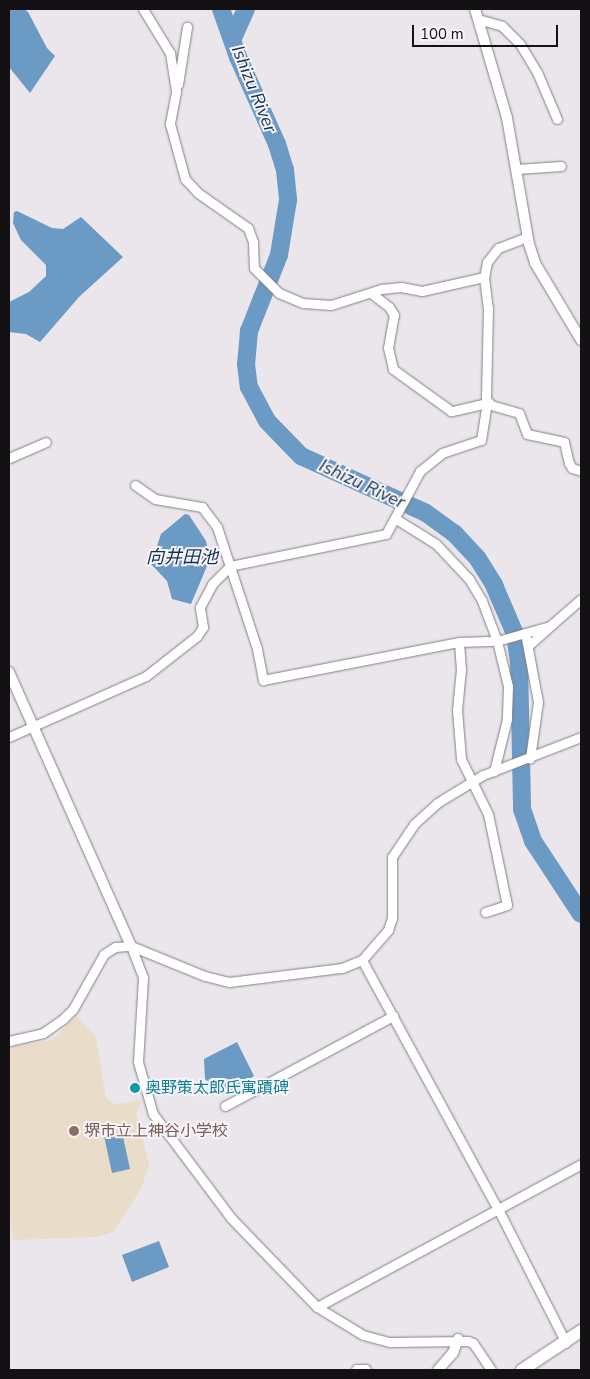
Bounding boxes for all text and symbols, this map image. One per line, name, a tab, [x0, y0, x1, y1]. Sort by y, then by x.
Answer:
scale bar	[415, 15, 561, 47]
text: 100 m	[420, 24, 464, 44]
water label: Ishizu River	[227, 42, 281, 136]
water label: Ishizu River	[316, 455, 408, 513]
water label: 向井田池	[146, 546, 218, 568]
place label: 奥野策太郎氏寓蹟碑	[145, 1078, 289, 1098]
marker: 奥野策太郎氏寓蹟碑	[129, 1082, 141, 1094]
place label: 堺市立上神谷小学校	[84, 1121, 228, 1141]
marker: 堺市立上神谷小学校	[68, 1125, 80, 1137]

